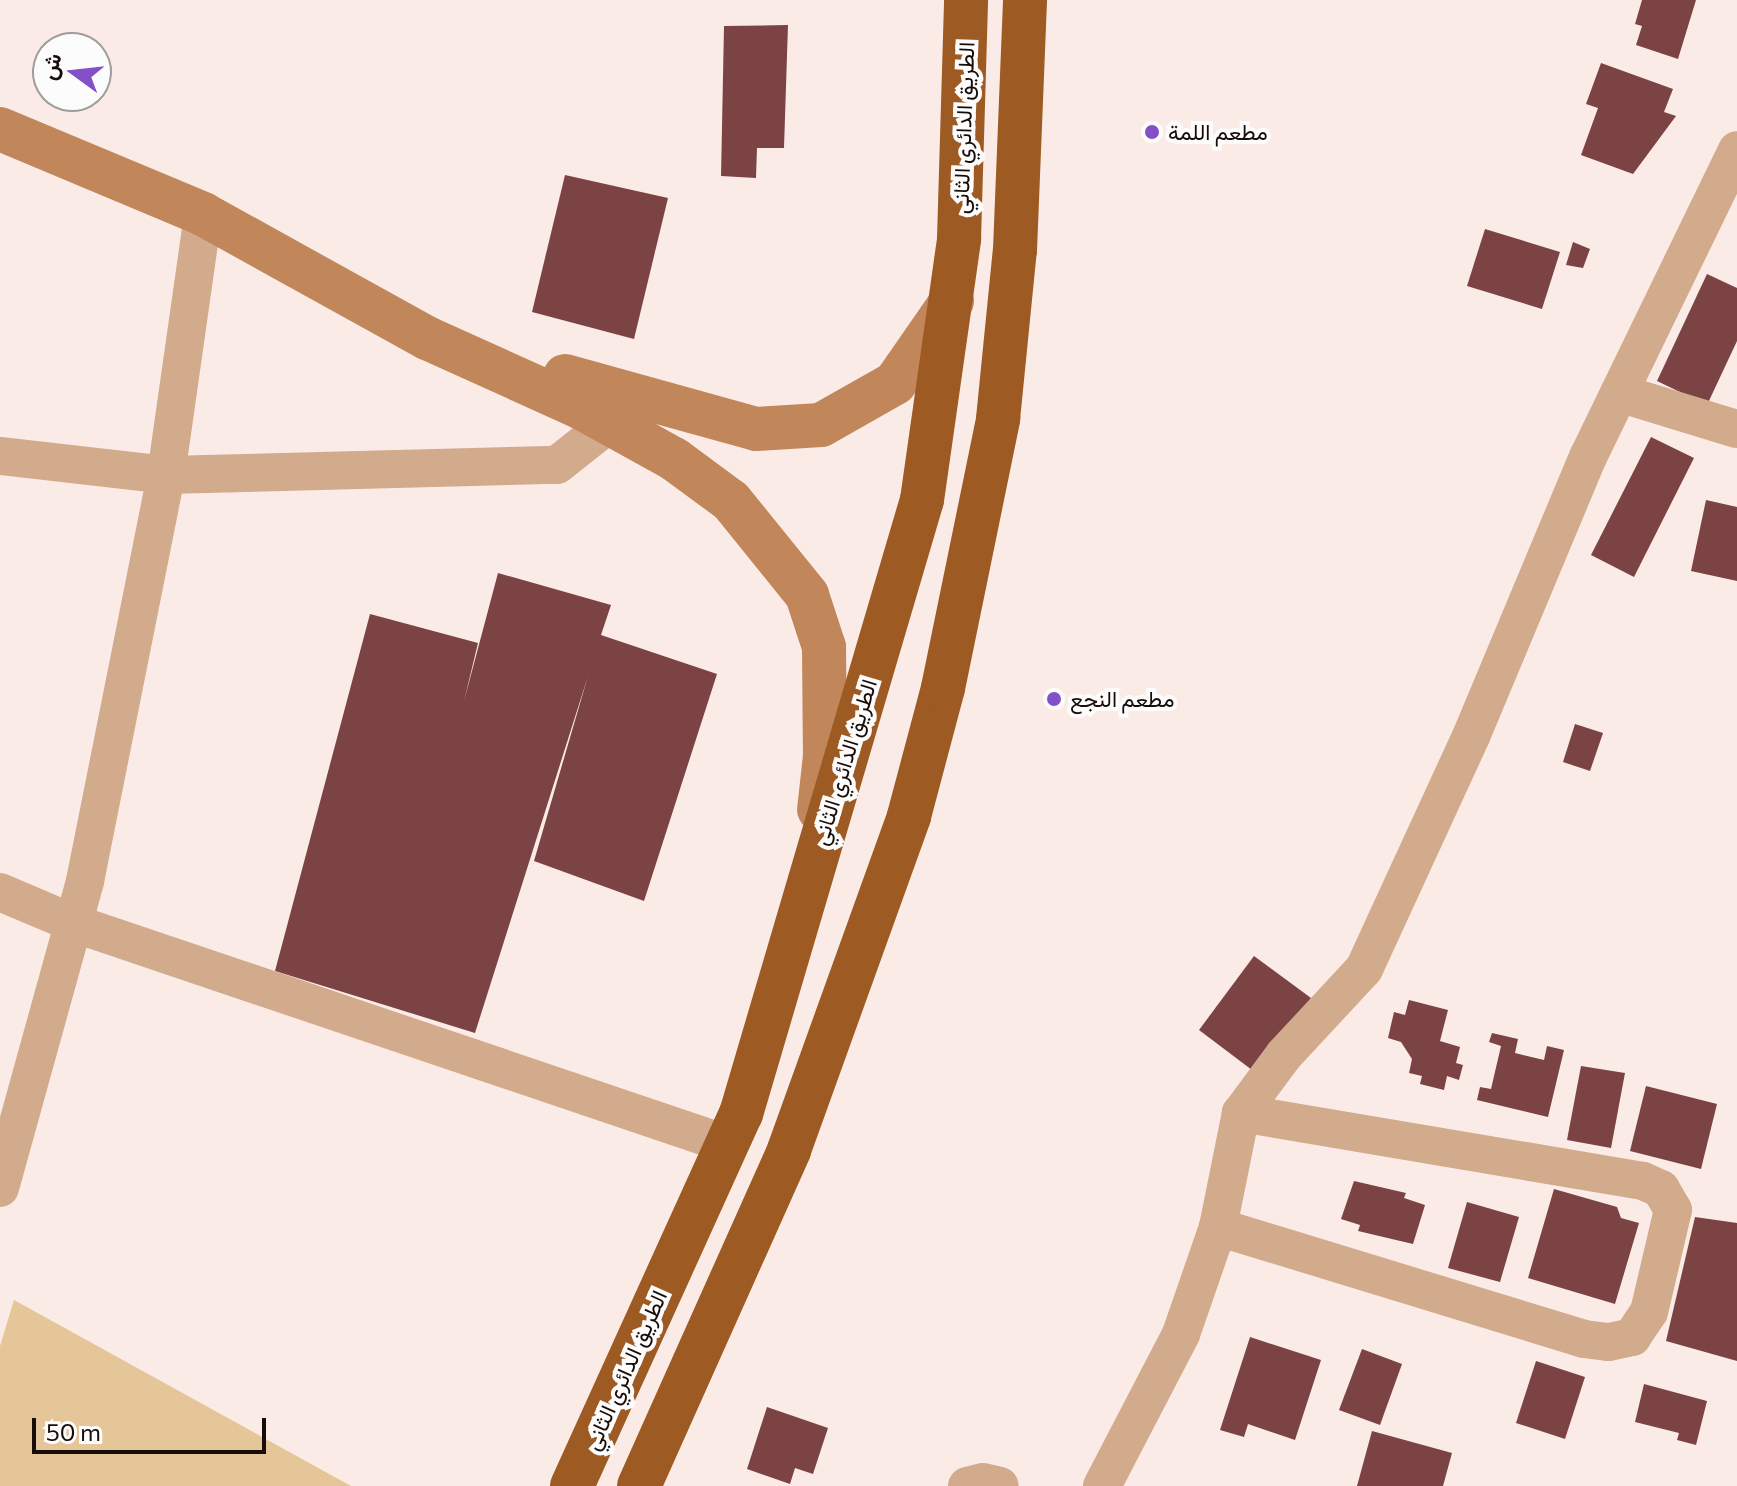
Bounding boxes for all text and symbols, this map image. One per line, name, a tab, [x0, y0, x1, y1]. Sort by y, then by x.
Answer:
north arrow	[32, 32, 112, 112]
street label: الطريق الدائري الثاني	[947, 41, 979, 215]
text: ش	[34, 50, 67, 82]
place label: مطعم اللمة	[1168, 119, 1268, 145]
marker: مطعم اللمة	[1143, 123, 1161, 141]
street label: الطريق الدائري الثاني	[806, 676, 882, 848]
place label: مطعم النجع	[1070, 686, 1174, 712]
marker: مطعم النجع	[1045, 690, 1063, 708]
street label: الطريق الدائري الثاني	[578, 1286, 672, 1454]
scale bar	[36, 1402, 270, 1452]
text: 50 m	[46, 1417, 101, 1446]

